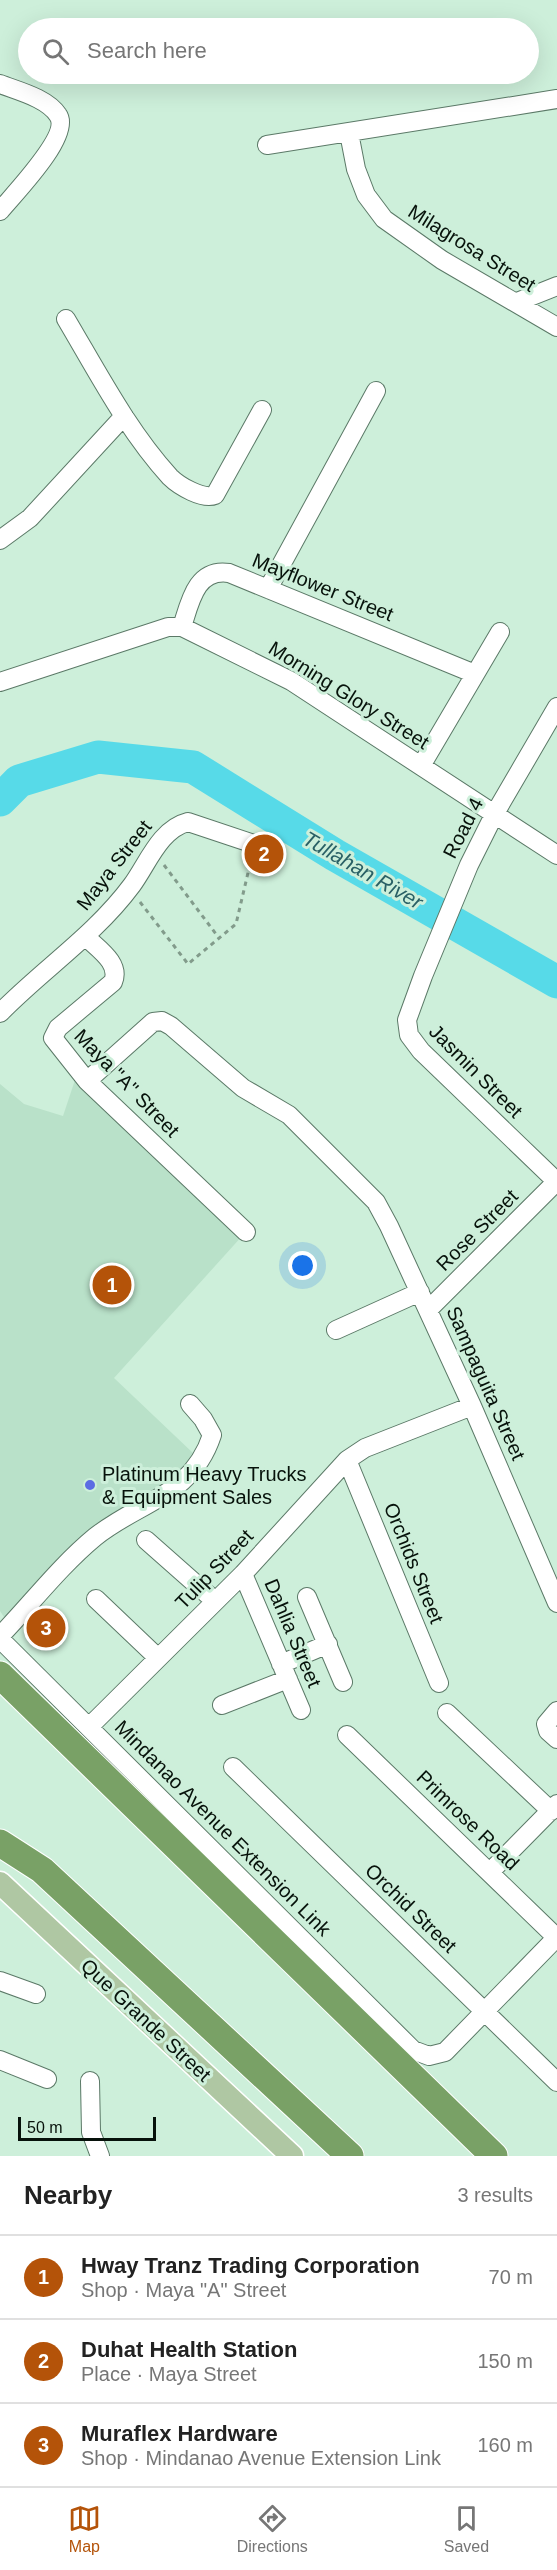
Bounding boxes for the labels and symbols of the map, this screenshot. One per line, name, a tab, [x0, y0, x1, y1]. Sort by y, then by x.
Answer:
street label: Milagrosa Street	[404, 200, 540, 296]
street label: Mayflower Street	[249, 549, 397, 625]
street label: Morning Glory Street	[265, 637, 433, 753]
street label: Road 4	[439, 794, 487, 862]
street label: Maya Street	[72, 815, 156, 914]
water label: Tullahan River	[299, 827, 428, 914]
pin: 2	[244, 832, 284, 876]
street label: Jasmin Street	[425, 1020, 527, 1122]
street label: Maya "A" Street	[70, 1025, 184, 1142]
street label: Rose Street	[432, 1185, 522, 1275]
your location	[288, 1251, 317, 1280]
pin: 1	[92, 1262, 132, 1308]
street label: Sampaguita Street	[442, 1303, 530, 1464]
place label: Platinum Heavy Trucks & Equipment Sales	[102, 1463, 307, 1508]
marker: Platinum Heavy Trucks & Equipment Sales	[83, 1478, 97, 1492]
street label: Orchids Street	[380, 1500, 448, 1627]
street label: Tulip Street	[171, 1525, 257, 1613]
street label: Dahlia Street	[260, 1575, 326, 1691]
pin: 3	[26, 1606, 66, 1650]
street label: Mindanao Avenue Extension Link	[111, 1716, 336, 1941]
street label: Primrose Road	[412, 1766, 524, 1874]
street label: Orchid Street	[361, 1859, 461, 1957]
street label: Que Grande Street	[77, 1954, 216, 2086]
scale bar	[18, 2114, 156, 2142]

